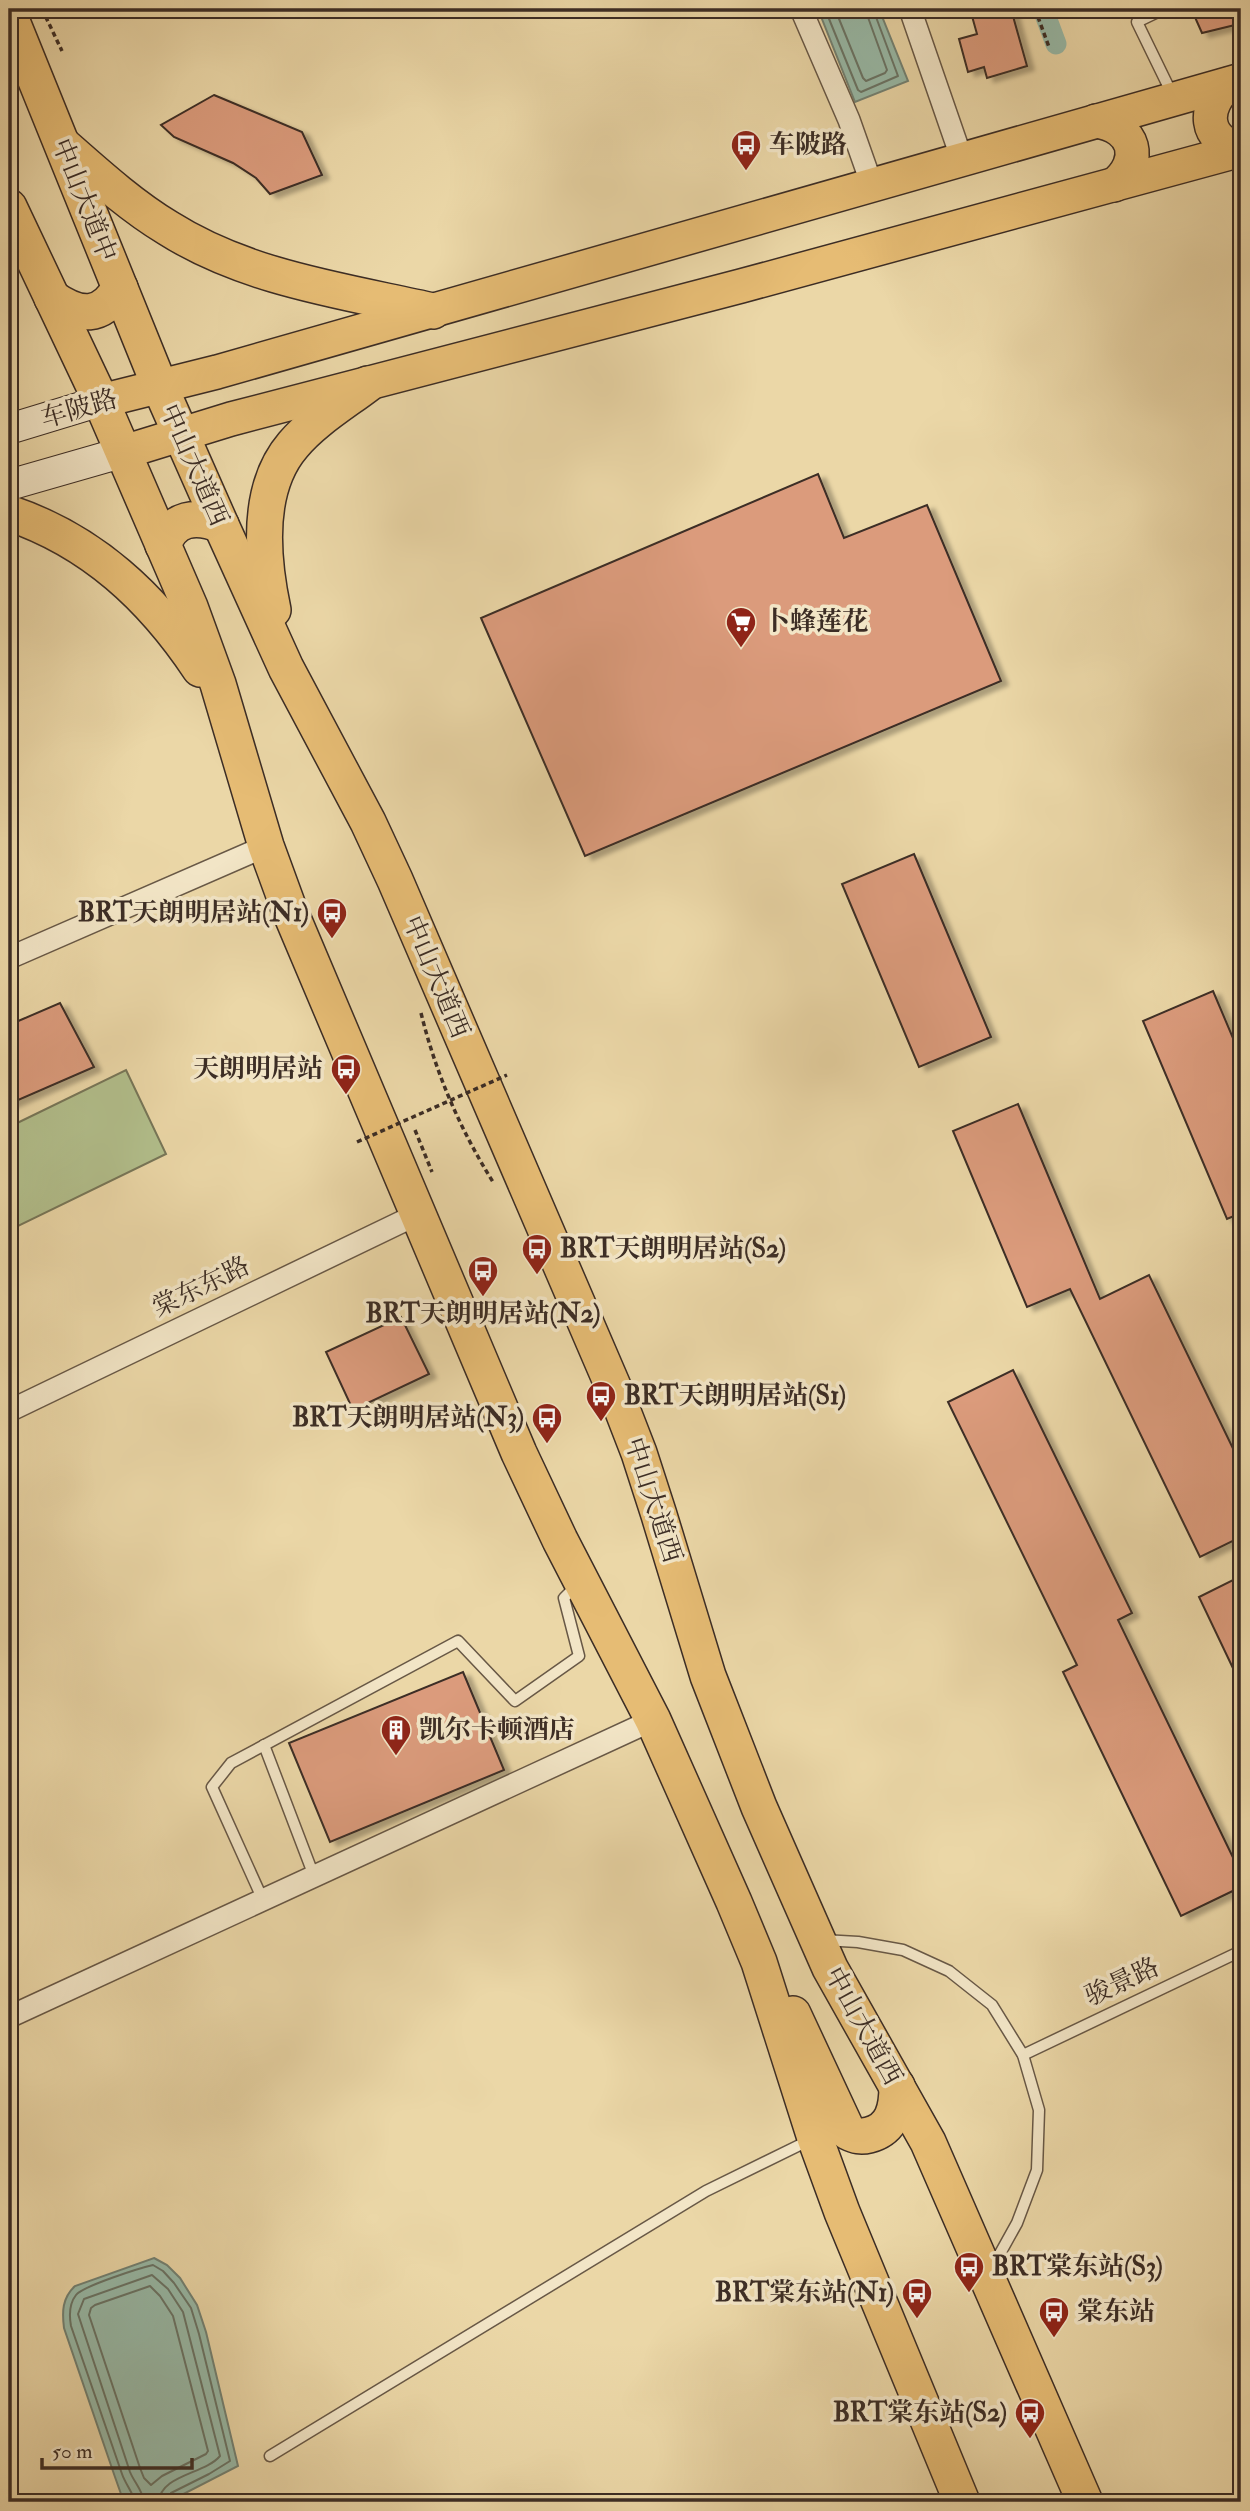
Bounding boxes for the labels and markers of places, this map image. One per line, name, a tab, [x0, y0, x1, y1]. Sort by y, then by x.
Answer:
bus stop icon: 车陂路	[729, 128, 763, 172]
place label: 车陂路	[769, 129, 847, 161]
supermarket icon: 卜蜂莲花	[724, 605, 758, 649]
place label: 卜蜂莲花	[764, 606, 868, 638]
bus stop icon: BRT天朗明居站(N1)	[315, 896, 349, 940]
place label: BRT天朗明居站(N1)	[78, 897, 309, 929]
bus stop icon: 天朗明居站	[329, 1052, 363, 1096]
place label: 天朗明居站	[193, 1053, 323, 1085]
bus stop icon: BRT天朗明居站(S2)	[520, 1232, 554, 1276]
place label: BRT天朗明居站(S2)	[560, 1233, 786, 1265]
bus stop icon: BRT天朗明居站(N2)	[466, 1254, 500, 1298]
place label: BRT天朗明居站(N2)	[366, 1298, 600, 1330]
bus stop icon: BRT天朗明居站(S1)	[584, 1379, 618, 1423]
place label: BRT天朗明居站(S1)	[624, 1380, 846, 1412]
bus stop icon: BRT天朗明居站(N3)	[530, 1401, 564, 1445]
place label: BRT天朗明居站(N3)	[292, 1402, 524, 1434]
building icon: 凯尔卡顿酒店	[379, 1713, 413, 1757]
place label: 凯尔卡顿酒店	[419, 1714, 575, 1746]
bus stop icon: BRT棠东站(S3)	[952, 2250, 986, 2294]
place label: BRT棠东站(S3)	[992, 2251, 1163, 2283]
bus stop icon: BRT棠东站(N1)	[900, 2276, 934, 2320]
place label: BRT棠东站(N1)	[715, 2277, 894, 2309]
bus stop icon: 棠东站	[1037, 2295, 1071, 2339]
place label: 棠东站	[1077, 2296, 1155, 2328]
bus stop icon: BRT棠东站(S2)	[1013, 2396, 1047, 2440]
place label: BRT棠东站(S2)	[833, 2397, 1007, 2429]

